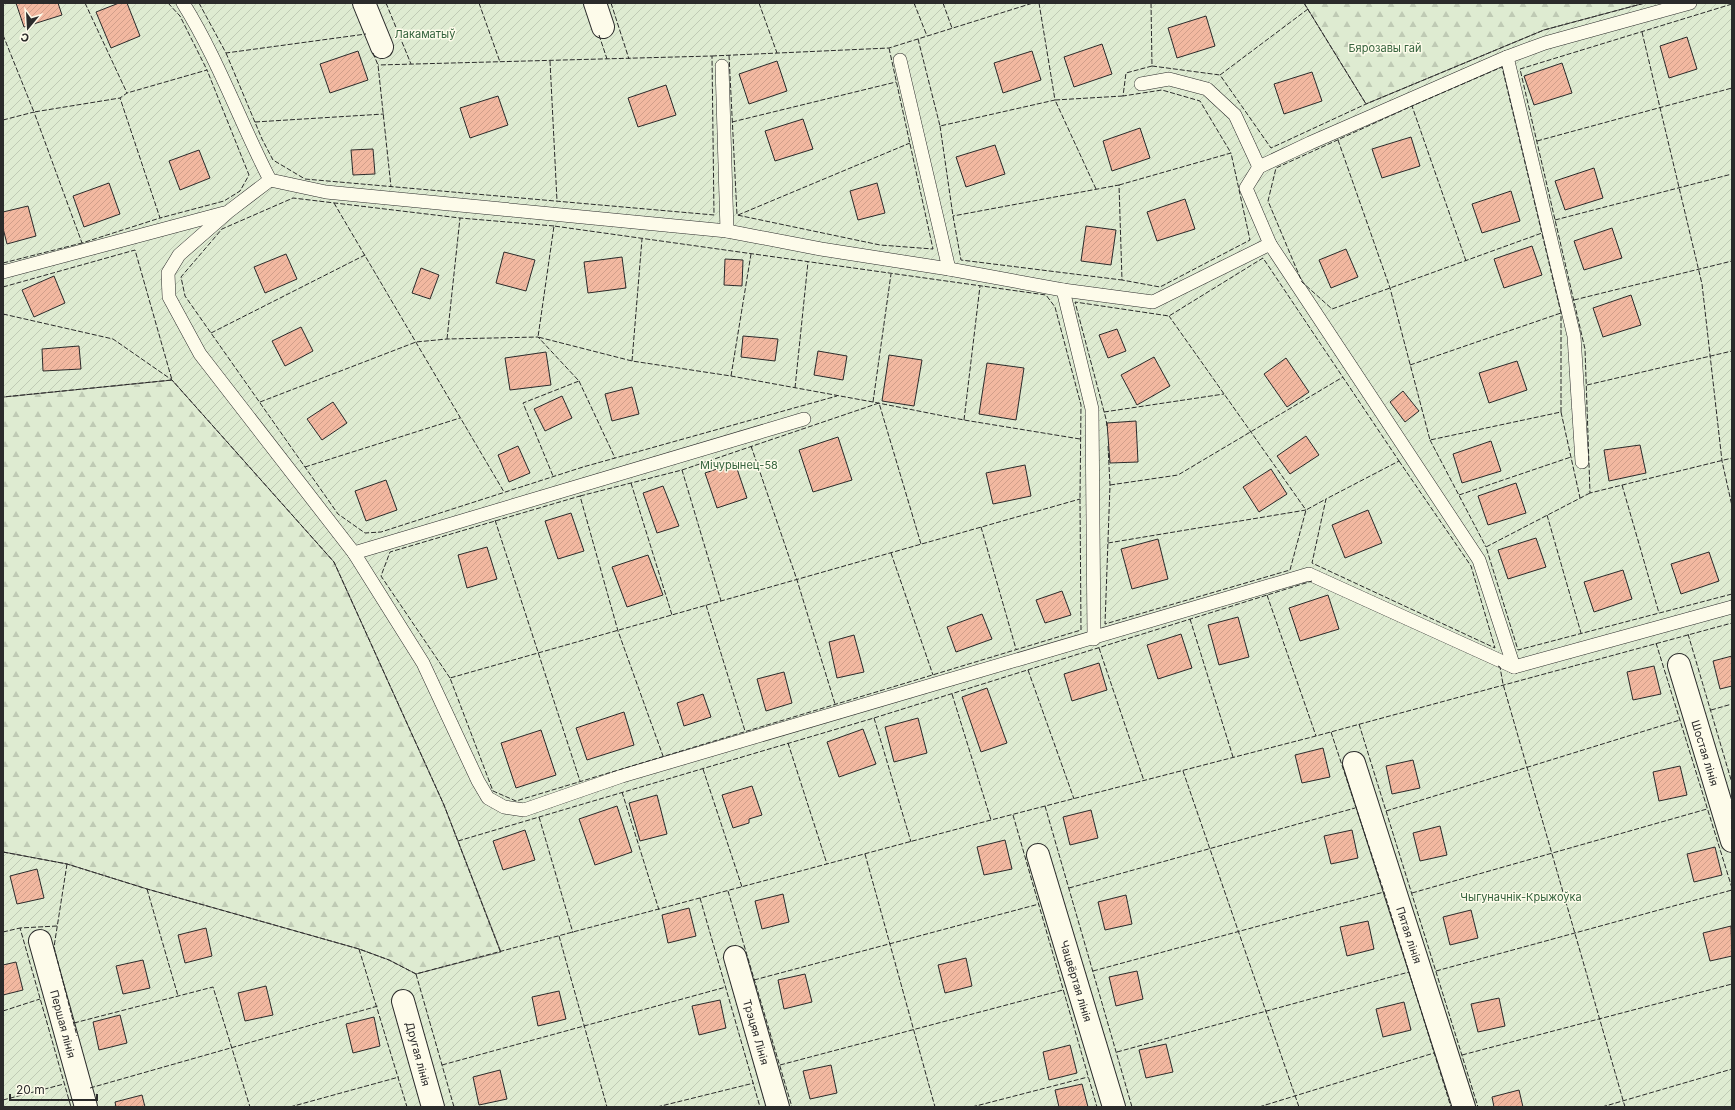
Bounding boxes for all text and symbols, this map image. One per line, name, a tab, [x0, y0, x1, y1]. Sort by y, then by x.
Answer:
north arrow	[8, 8, 48, 48]
park label: Лакаматыў	[395, 27, 455, 41]
text: С	[19, 30, 31, 45]
park label: Бярозавы гай	[1348, 41, 1422, 55]
park label: Мічурынец-58	[700, 458, 778, 472]
street label: Шостая лінія	[1688, 718, 1722, 788]
park label: Чыгуначнік-Крыжоўка	[1460, 890, 1582, 904]
street label: Пятая лінія	[1393, 905, 1425, 965]
street label: Чацвёртая лінія	[1057, 939, 1095, 1023]
street label: Першая лінія	[47, 988, 79, 1060]
street label: Трэцяя Лінія	[740, 998, 772, 1066]
street label: Другая лінія	[403, 1020, 433, 1088]
scale bar	[10, 1076, 97, 1102]
text: 20 m	[16, 1082, 45, 1097]

